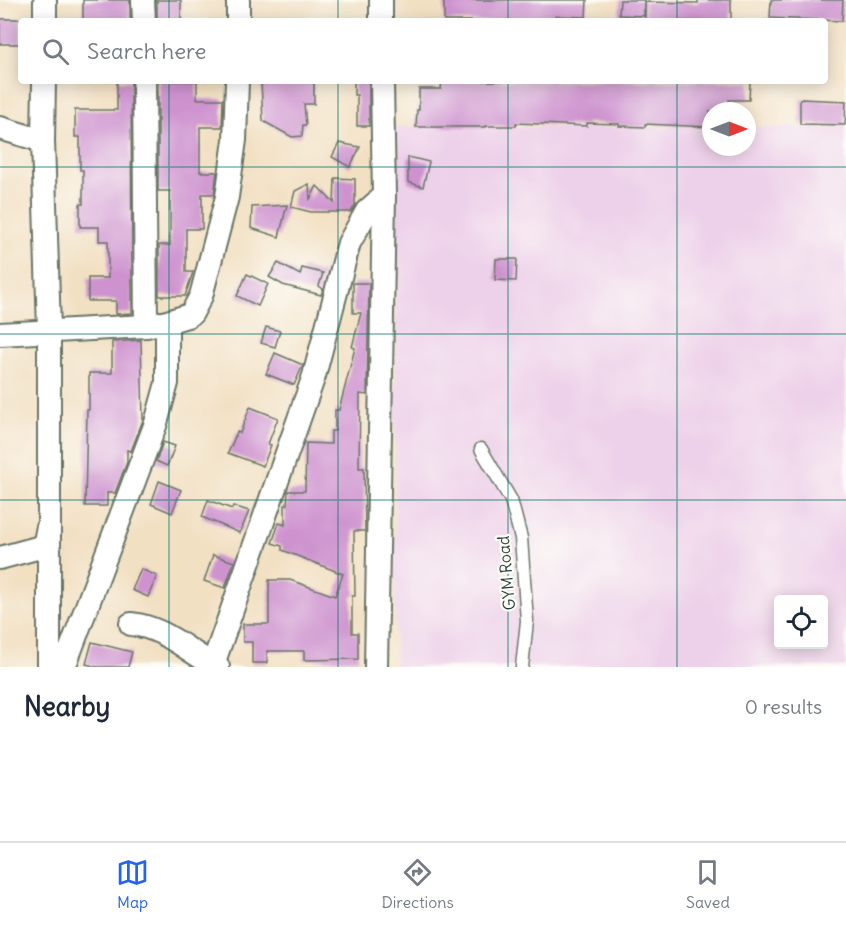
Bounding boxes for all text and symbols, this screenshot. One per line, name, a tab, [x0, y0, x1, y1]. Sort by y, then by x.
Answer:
search box	[18, 18, 828, 84]
icon: search	[39, 35, 72, 68]
text: Search here	[87, 37, 206, 65]
north arrow	[702, 102, 756, 156]
street label: GYM Road	[493, 535, 519, 611]
map controls	[774, 595, 828, 649]
button: locate	[774, 595, 828, 649]
text: Nearby	[24, 690, 110, 723]
text: 0 results	[745, 694, 822, 719]
tab: Map	[116, 856, 149, 912]
tab: Directions	[381, 856, 454, 912]
tab: Saved	[686, 856, 730, 912]

